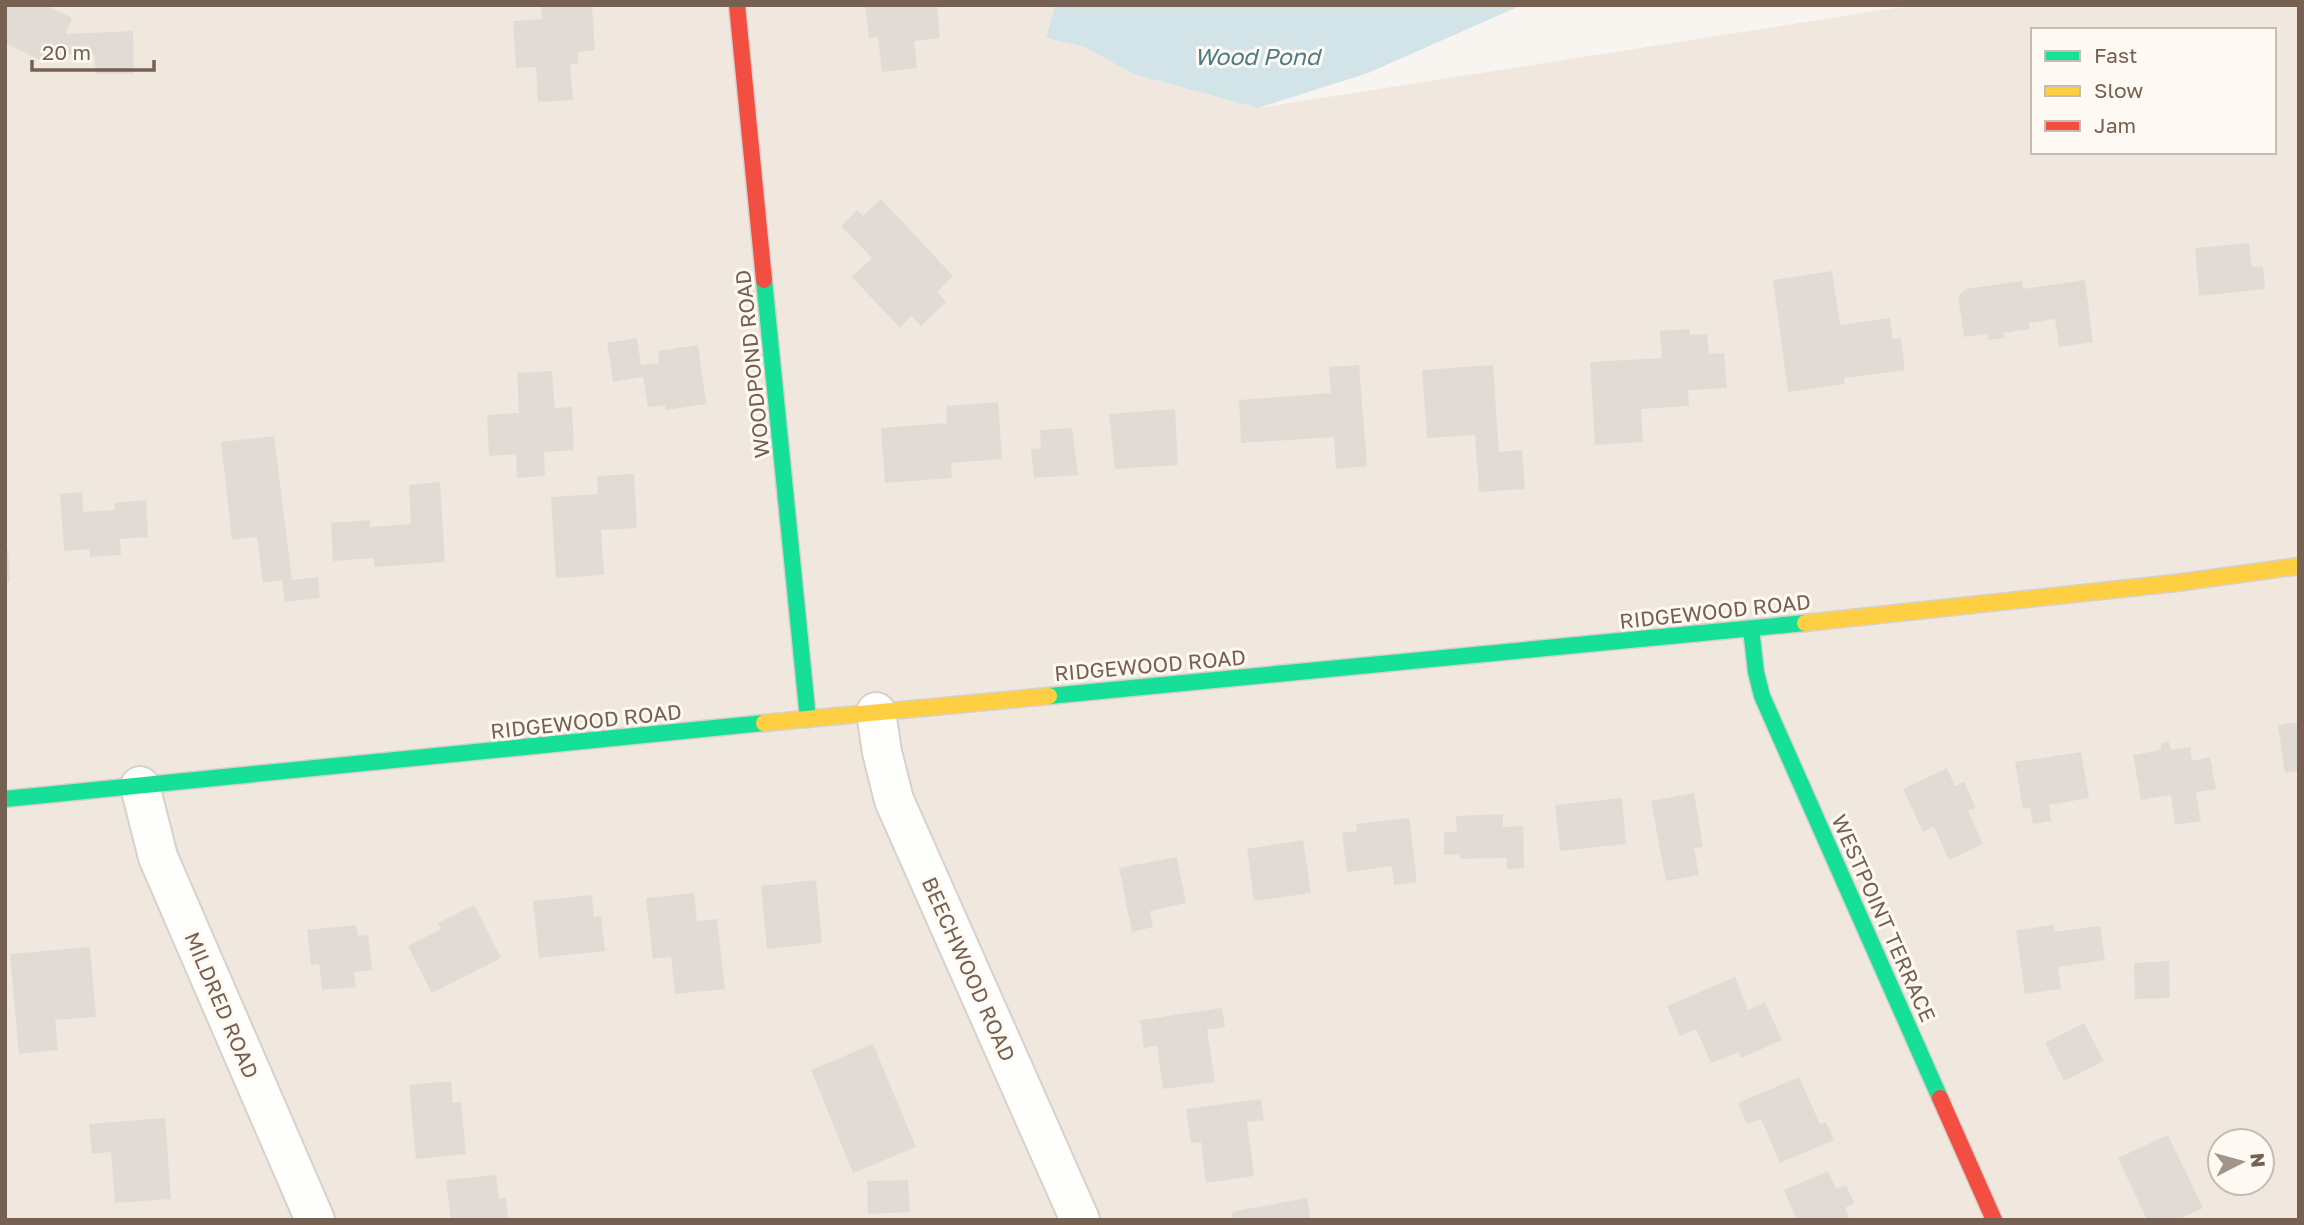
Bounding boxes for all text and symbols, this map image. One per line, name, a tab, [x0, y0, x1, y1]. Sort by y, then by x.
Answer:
scale bar	[32, 28, 154, 72]
legend	[2031, 28, 2276, 154]
text: 20 m	[42, 39, 91, 65]
water label: Wood Pond	[1194, 42, 1323, 70]
text: Fast	[2094, 42, 2137, 68]
text: Slow	[2094, 77, 2143, 103]
text: Jam	[2094, 112, 2136, 138]
street label: WOODPOND ROAD	[729, 269, 775, 459]
street label: RIDGEWOOD ROAD	[1618, 588, 1812, 634]
street label: RIDGEWOOD ROAD	[1053, 644, 1247, 686]
street label: RIDGEWOOD ROAD	[489, 698, 683, 744]
street label: WESTPOINT TERRACE	[1826, 810, 1942, 1026]
street label: BEECHWOOD ROAD	[917, 873, 1021, 1065]
street label: MILDRED ROAD	[179, 928, 265, 1082]
north arrow	[2206, 1127, 2276, 1197]
text: N	[2246, 1152, 2271, 1169]

